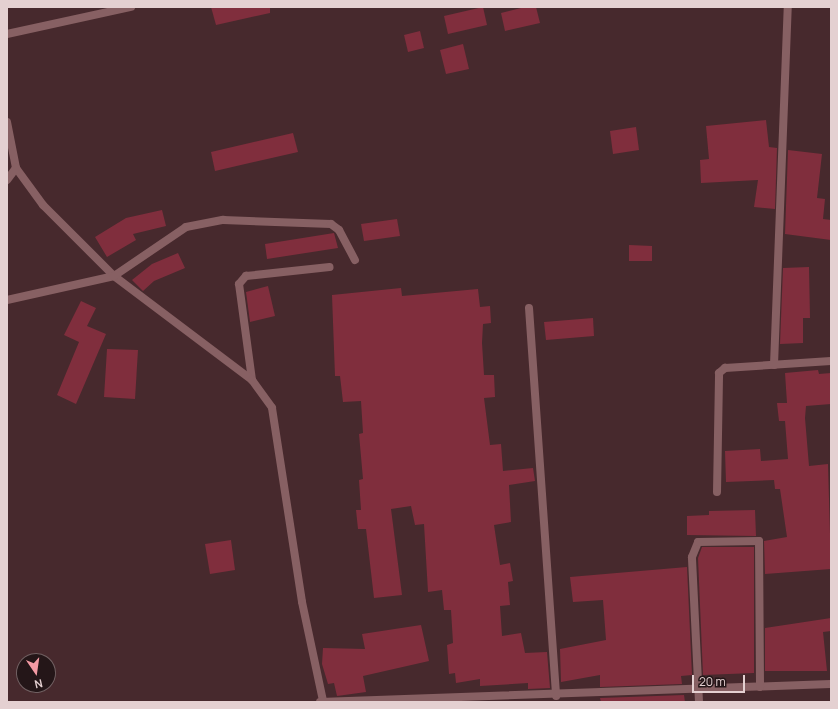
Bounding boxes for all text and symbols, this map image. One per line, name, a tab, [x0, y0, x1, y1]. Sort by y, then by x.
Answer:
north arrow	[16, 653, 56, 693]
scale bar	[694, 667, 747, 693]
text: 20 m	[699, 673, 726, 690]
text: N	[33, 676, 44, 692]

